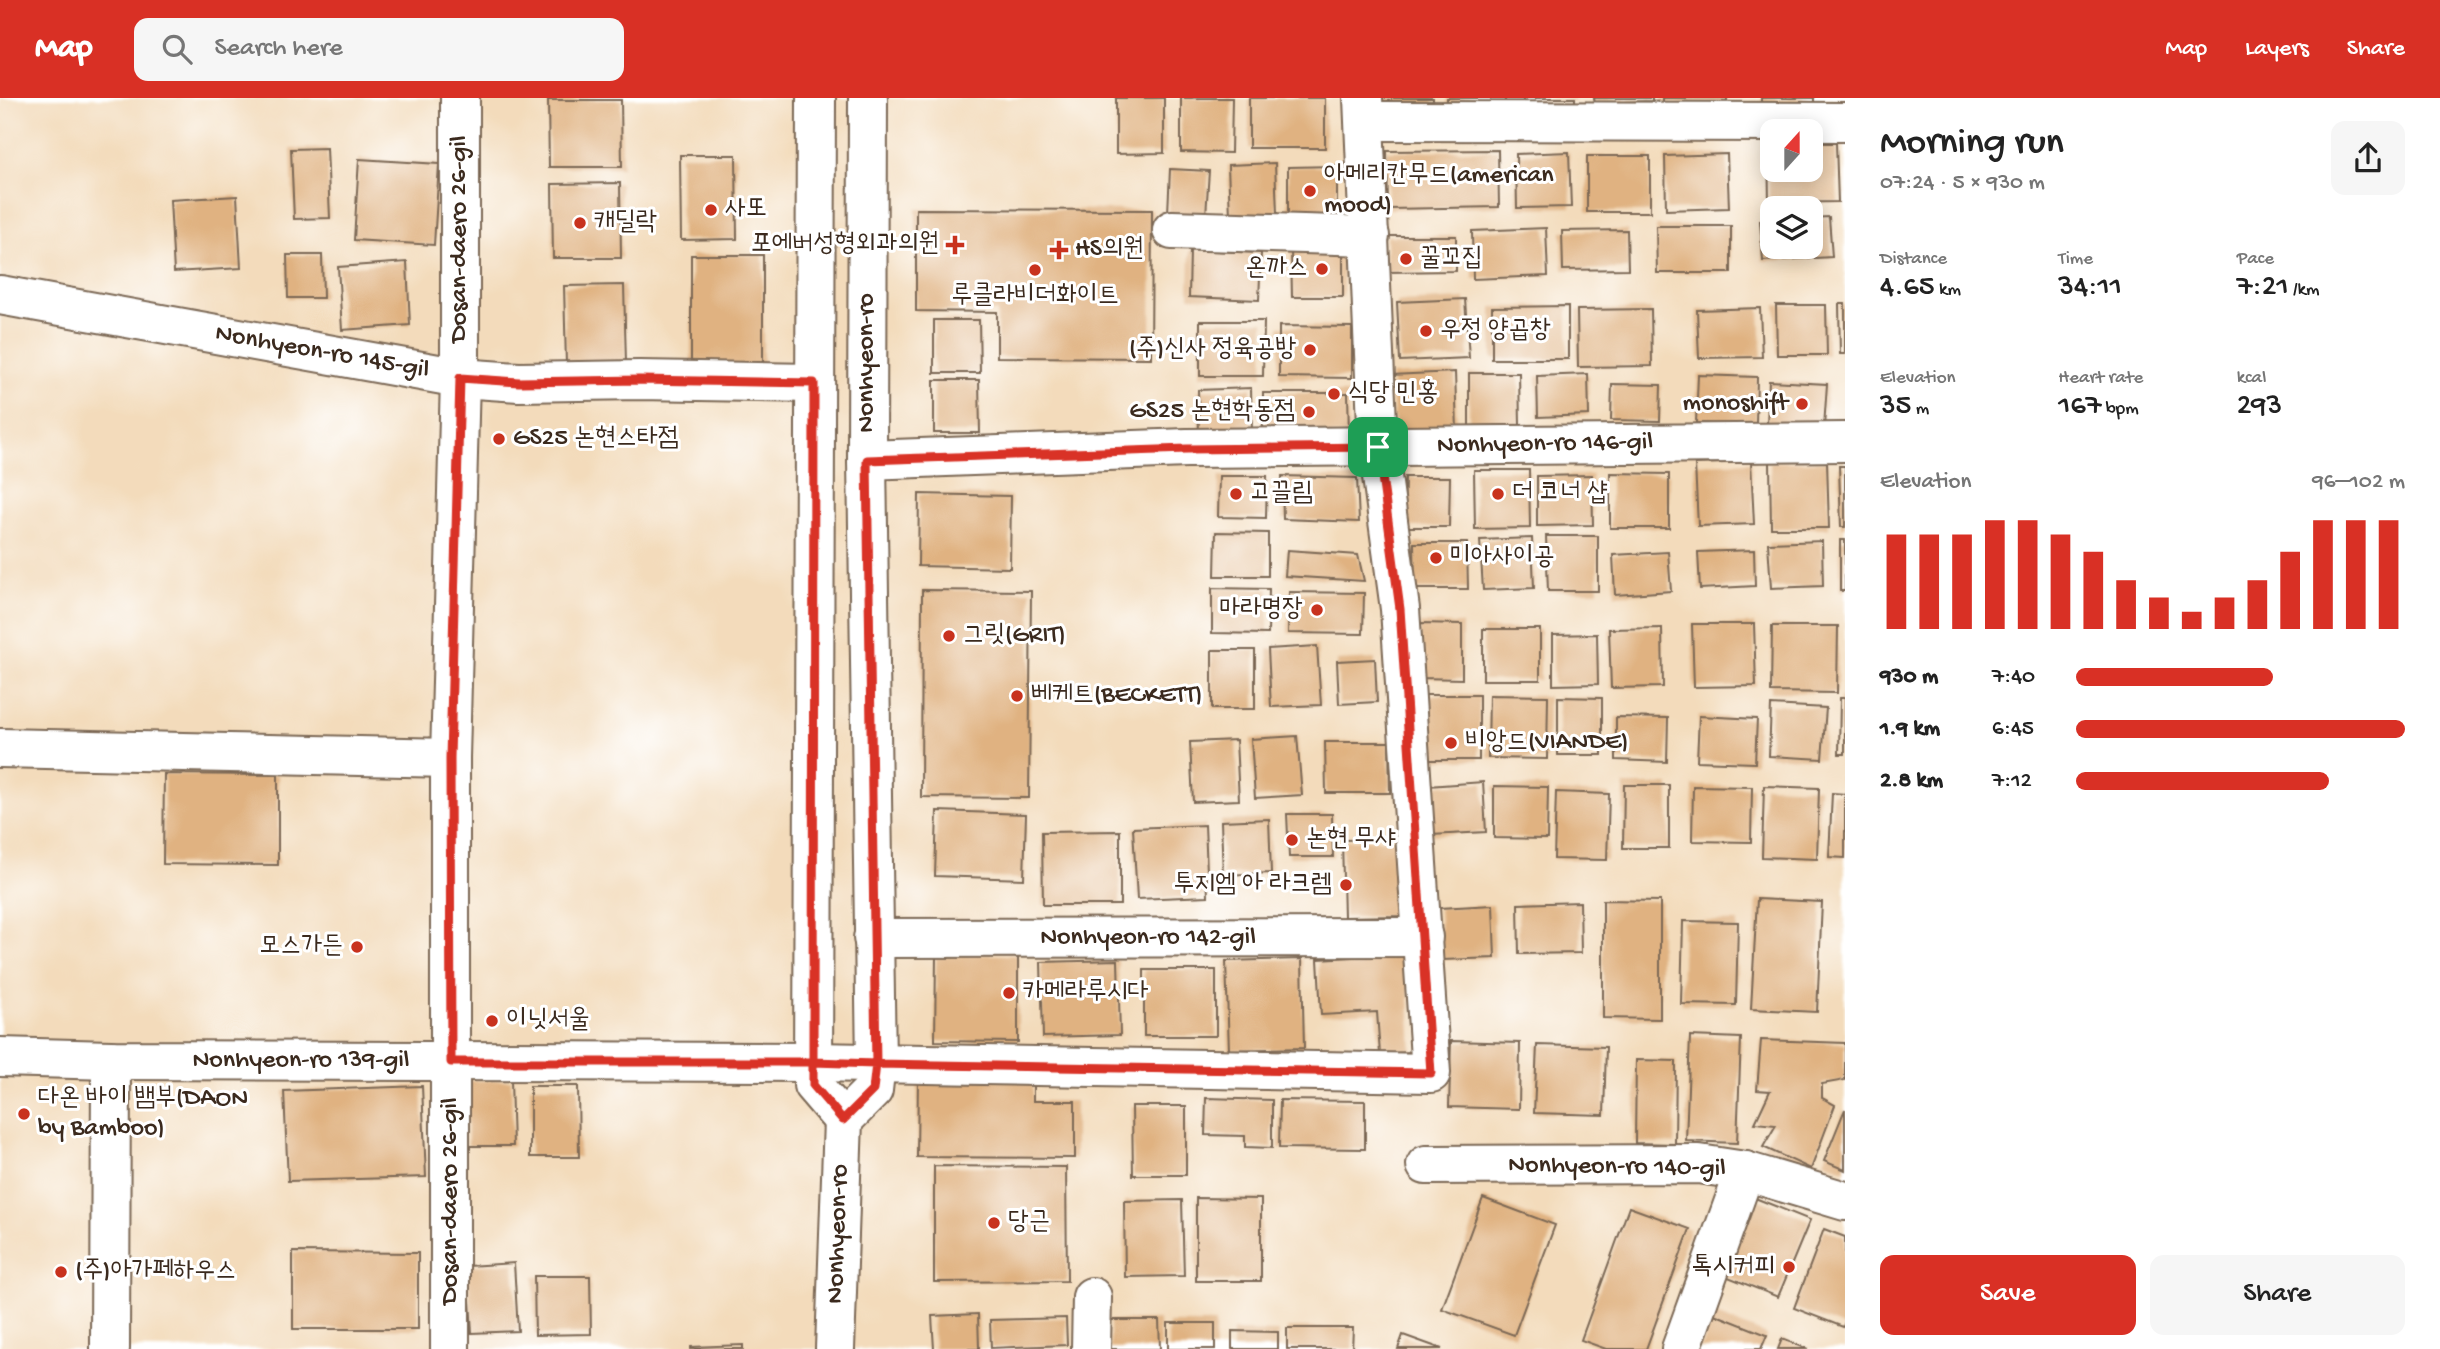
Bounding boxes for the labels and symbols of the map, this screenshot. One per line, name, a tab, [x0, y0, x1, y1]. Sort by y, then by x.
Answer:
north arrow	[1760, 119, 1824, 182]
street label: Dosan-daero 26-gil	[445, 135, 476, 345]
place label: 아메리칸무드(american mood)	[1324, 161, 1554, 222]
marker: 아메리칸무드(american mood)	[1302, 183, 1318, 199]
place label: 사또	[725, 195, 767, 226]
marker: 사또	[703, 202, 719, 218]
place label: 캐딜락	[594, 208, 657, 239]
marker: 캐딜락	[572, 215, 588, 231]
place label: 포에버성형외과의원	[751, 230, 939, 261]
marker: 포에버성형외과의원	[945, 235, 965, 255]
place label: HS의원	[1075, 235, 1144, 266]
marker: HS의원	[1049, 240, 1069, 260]
place label: 꿀꼬집	[1420, 244, 1483, 275]
marker: 꿀꼬집	[1398, 251, 1414, 267]
place label: 온까스	[1245, 254, 1308, 285]
marker: 온까스	[1314, 261, 1330, 277]
marker: 루클라비더화이트	[1027, 262, 1043, 278]
place label: 루클라비더화이트	[951, 282, 1119, 313]
street label: Nonhyeon-ro	[852, 293, 883, 433]
place label: 우정 양곱창	[1440, 316, 1551, 347]
street label: Nonhyeon-ro 145-gil	[213, 319, 431, 387]
marker: 우정 양곱창	[1418, 323, 1434, 339]
place label: (주)신사 정육공방	[1129, 335, 1296, 366]
marker: (주)신사 정육공방	[1302, 342, 1318, 358]
place label: 식당 민홍	[1348, 378, 1438, 410]
marker: 식당 민홍	[1326, 386, 1342, 402]
place label: monoshift	[1682, 389, 1790, 420]
marker: monoshift	[1794, 396, 1810, 412]
place label: GS25 논현학동점	[1129, 397, 1295, 428]
marker: GS25 논현학동점	[1301, 404, 1317, 420]
pin	[1348, 417, 1408, 477]
place label: GS25 논현스타점	[513, 424, 679, 455]
street label: Nonhyeon-ro 146-gil	[1437, 428, 1653, 462]
marker: GS25 논현스타점	[491, 431, 507, 447]
place label: 고끌림	[1250, 479, 1313, 510]
place label: 더 코너 샵	[1512, 479, 1608, 510]
marker: 고끌림	[1228, 486, 1244, 502]
marker: 더 코너 샵	[1490, 486, 1506, 502]
place label: 미아사이공	[1450, 543, 1555, 574]
marker: 미아사이공	[1428, 550, 1444, 566]
place label: 마라명장	[1219, 595, 1303, 626]
marker: 마라명장	[1309, 602, 1325, 618]
place label: 그릿(GRIT)	[963, 621, 1066, 652]
marker: 그릿(GRIT)	[941, 628, 957, 644]
place label: 베케트(BECKETT)	[1031, 681, 1203, 712]
marker: 베케트(BECKETT)	[1009, 688, 1025, 704]
place label: 비앙드(VIANDE)	[1465, 728, 1629, 759]
marker: 비앙드(VIANDE)	[1443, 735, 1459, 751]
place label: 논현 무샤	[1306, 825, 1396, 856]
marker: 논현 무샤	[1284, 832, 1300, 848]
place label: 투지엠 아 라크렘	[1173, 870, 1332, 901]
marker: 투지엠 아 라크렘	[1338, 877, 1354, 893]
street label: Nonhyeon-ro 142-gil	[1040, 923, 1256, 954]
place label: 모스가든	[259, 932, 343, 963]
marker: 모스가든	[349, 939, 365, 955]
place label: 카메라루시다	[1023, 978, 1149, 1009]
marker: 카메라루시다	[1001, 985, 1017, 1001]
place label: 이닛서울	[506, 1006, 590, 1037]
marker: 이닛서울	[484, 1013, 500, 1029]
street label: Nonhyeon-ro 139-gil	[192, 1046, 410, 1077]
place label: 다온 바이 뱀부(DAON by Bamboo)	[38, 1084, 248, 1145]
street label: Dosan-daero 26-gil	[436, 1097, 467, 1307]
marker: 다온 바이 뱀부(DAON by Bamboo)	[16, 1106, 32, 1122]
street label: Nonhyeon-ro 140-gil	[1508, 1151, 1726, 1185]
street label: Nonhyeon-ro	[821, 1164, 857, 1304]
place label: 당근	[1008, 1208, 1050, 1239]
marker: 당근	[986, 1215, 1002, 1231]
place label: 톡시커피	[1691, 1252, 1775, 1283]
place label: (주)아가페하우스	[75, 1257, 236, 1288]
marker: 톡시커피	[1781, 1259, 1797, 1275]
marker: (주)아가페하우스	[53, 1264, 69, 1280]

